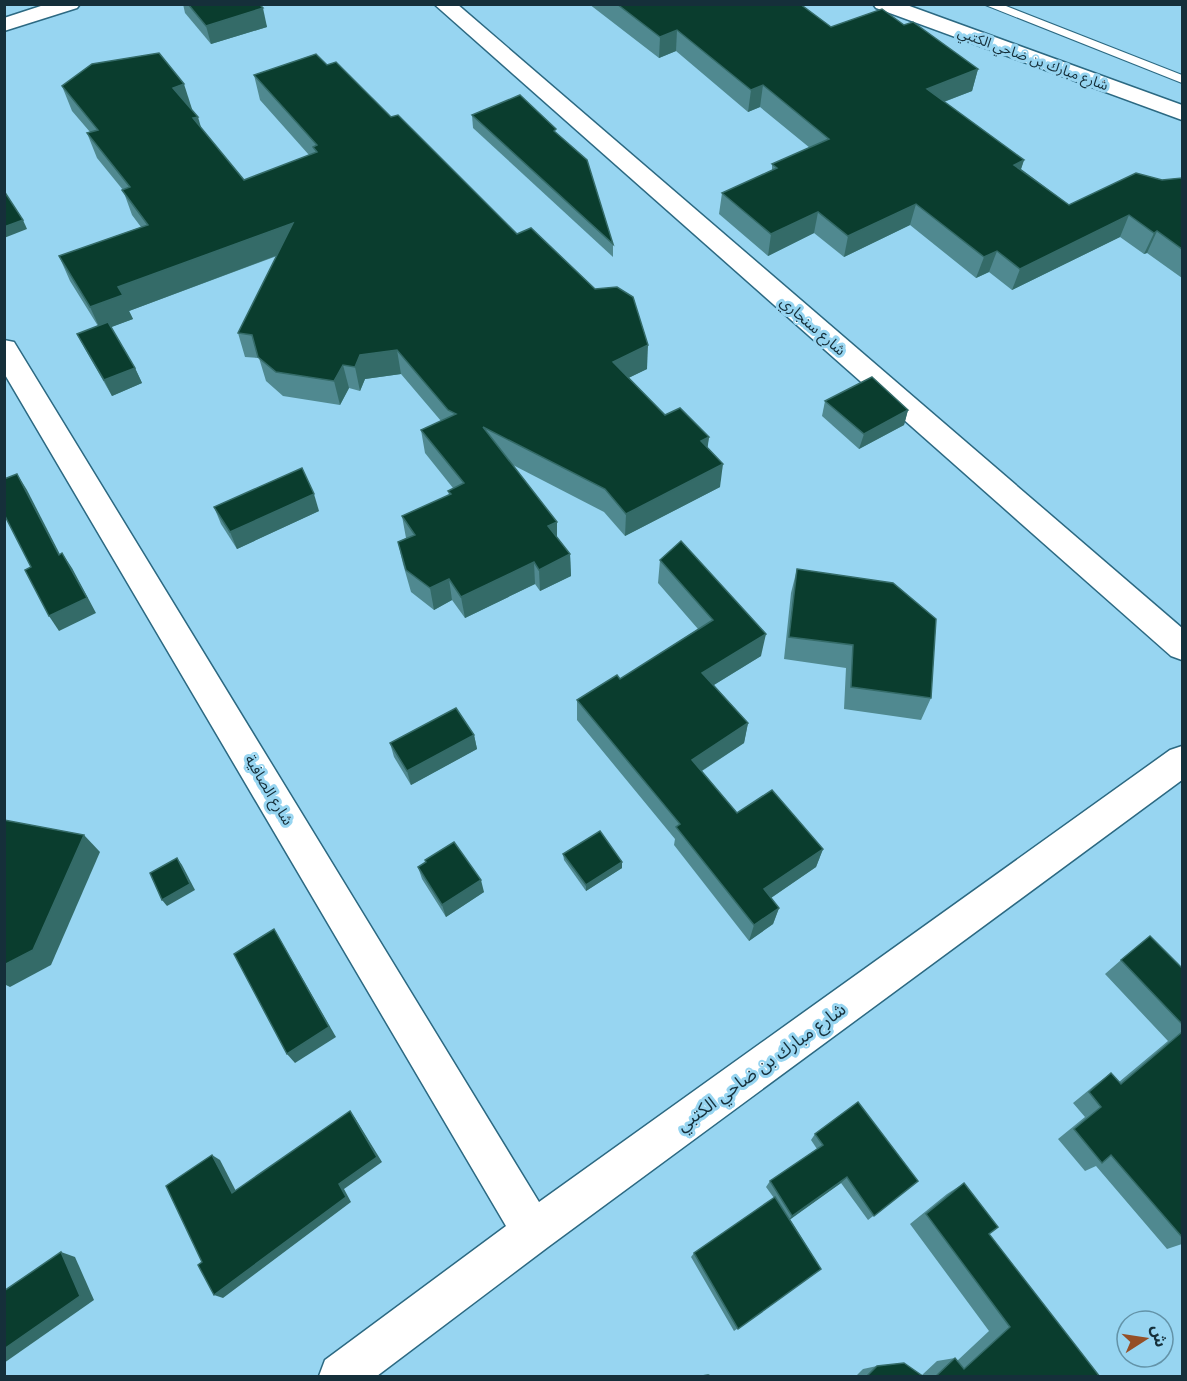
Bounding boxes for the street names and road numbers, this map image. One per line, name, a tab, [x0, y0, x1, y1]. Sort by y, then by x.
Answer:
street label: شارع مبارك بن ضاحي الكتبي	[955, 24, 1111, 96]
street label: شارع سنجاري	[775, 293, 850, 362]
street label: شارع الصافية	[238, 752, 297, 830]
street label: شارع مبارك بن ضاحي الكتبي	[672, 998, 852, 1138]

